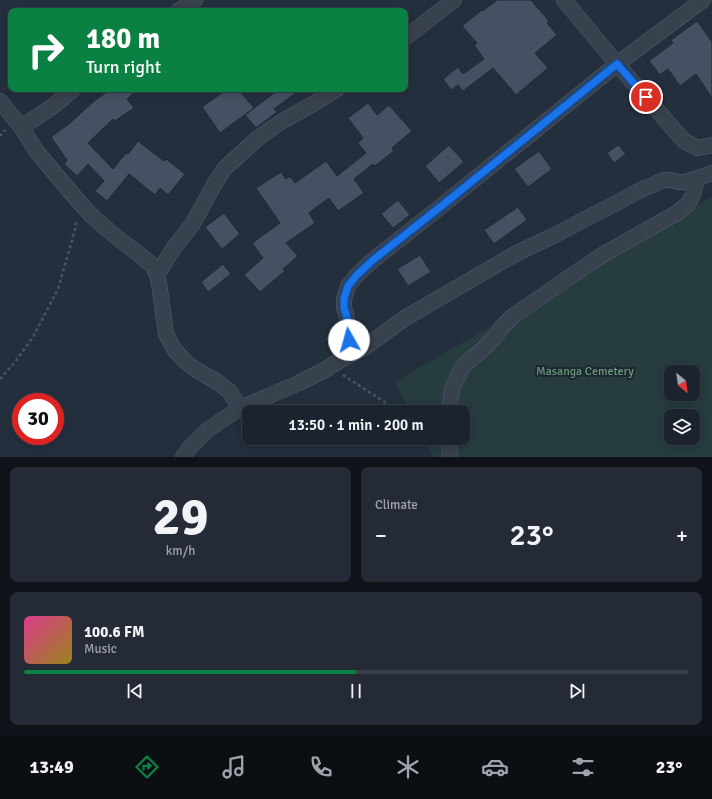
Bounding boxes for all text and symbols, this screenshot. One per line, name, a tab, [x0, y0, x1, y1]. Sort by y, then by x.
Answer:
text: 180 m	[86, 22, 160, 56]
icon: right	[20, 24, 72, 76]
text: Turn right	[86, 56, 161, 78]
pin	[629, 80, 663, 114]
icon: arrive	[635, 86, 657, 108]
position arrow	[328, 319, 370, 361]
park label: Masanga Cemetery	[536, 364, 634, 379]
north arrow	[664, 365, 700, 401]
map controls	[664, 365, 700, 445]
speed limit sign: 30	[12, 393, 64, 445]
button: layers	[664, 409, 700, 445]
text: 13:50 · 1 min · 200 m	[289, 416, 423, 434]
text: 29	[152, 485, 209, 549]
text: Climate	[375, 497, 418, 513]
text: 23°	[510, 517, 553, 554]
text: −	[375, 522, 387, 549]
text: +	[676, 522, 688, 549]
text: km/h	[166, 543, 195, 559]
text: 100.6 FM	[84, 623, 145, 641]
text: Music	[84, 641, 117, 657]
icon: previous	[124, 680, 146, 702]
icon: pause	[345, 680, 367, 702]
icon: next	[566, 680, 588, 702]
icon: directions	[133, 753, 161, 781]
icon: music	[220, 753, 248, 781]
icon: phone	[307, 753, 335, 781]
icon: climate	[394, 753, 422, 781]
icon: car	[481, 753, 509, 781]
icon: filters	[569, 753, 597, 781]
text: 13:49	[30, 756, 74, 778]
text: 23°	[656, 756, 682, 778]

